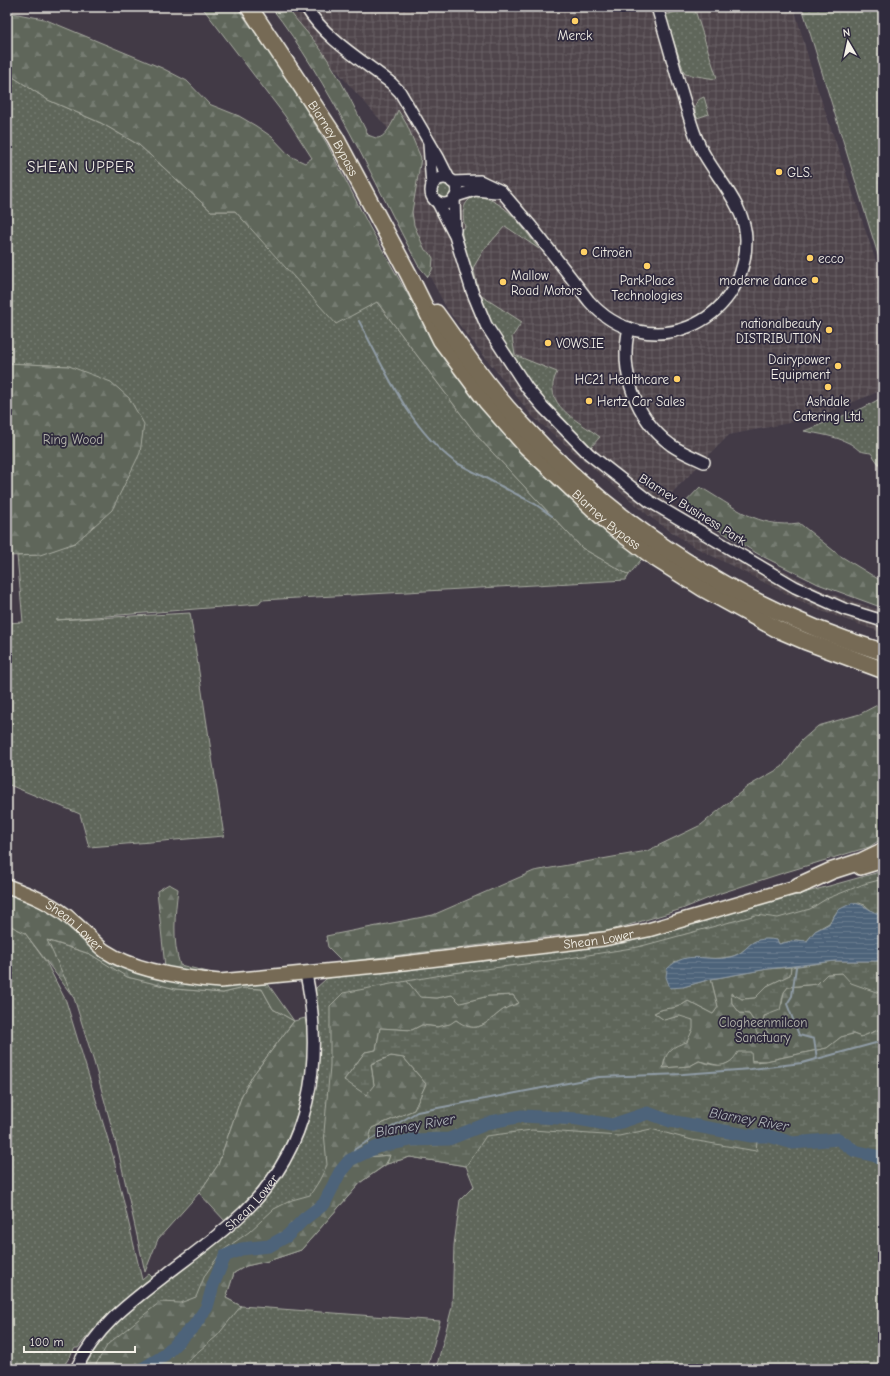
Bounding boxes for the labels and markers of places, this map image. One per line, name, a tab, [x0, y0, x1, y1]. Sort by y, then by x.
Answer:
marker: Merck	[570, 16, 580, 26]
place label: Merck	[558, 28, 593, 43]
place label: GLS.	[787, 165, 812, 180]
marker: GLS.	[774, 167, 784, 177]
place label: Citroën	[592, 245, 632, 260]
marker: Citroën	[579, 247, 589, 257]
place label: ecco	[818, 251, 844, 266]
marker: ecco	[805, 253, 815, 263]
marker: ParkPlace Technologies	[642, 261, 652, 271]
place label: Mallow Road Motors	[511, 268, 582, 298]
place label: ParkPlace Technologies	[611, 273, 683, 303]
place label: moderne dance	[719, 273, 807, 288]
marker: moderne dance	[810, 275, 820, 285]
marker: Mallow Road Motors	[498, 277, 508, 287]
place label: nationalbeauty DISTRIBUTION	[736, 316, 821, 346]
marker: nationalbeauty DISTRIBUTION	[824, 325, 834, 335]
place label: VOWS.IE	[556, 336, 604, 351]
marker: VOWS.IE	[543, 338, 553, 348]
place label: Dairypower Equipment	[768, 352, 831, 382]
marker: Dairypower Equipment	[833, 361, 843, 371]
place label: HC21 Healthcare	[575, 372, 669, 387]
marker: HC21 Healthcare	[672, 374, 682, 384]
marker: Ashdale Catering Ltd.	[823, 382, 833, 392]
place label: Hertz Car Sales	[597, 394, 685, 409]
place label: Ashdale Catering Ltd.	[793, 394, 863, 424]
marker: Hertz Car Sales	[584, 396, 594, 406]

